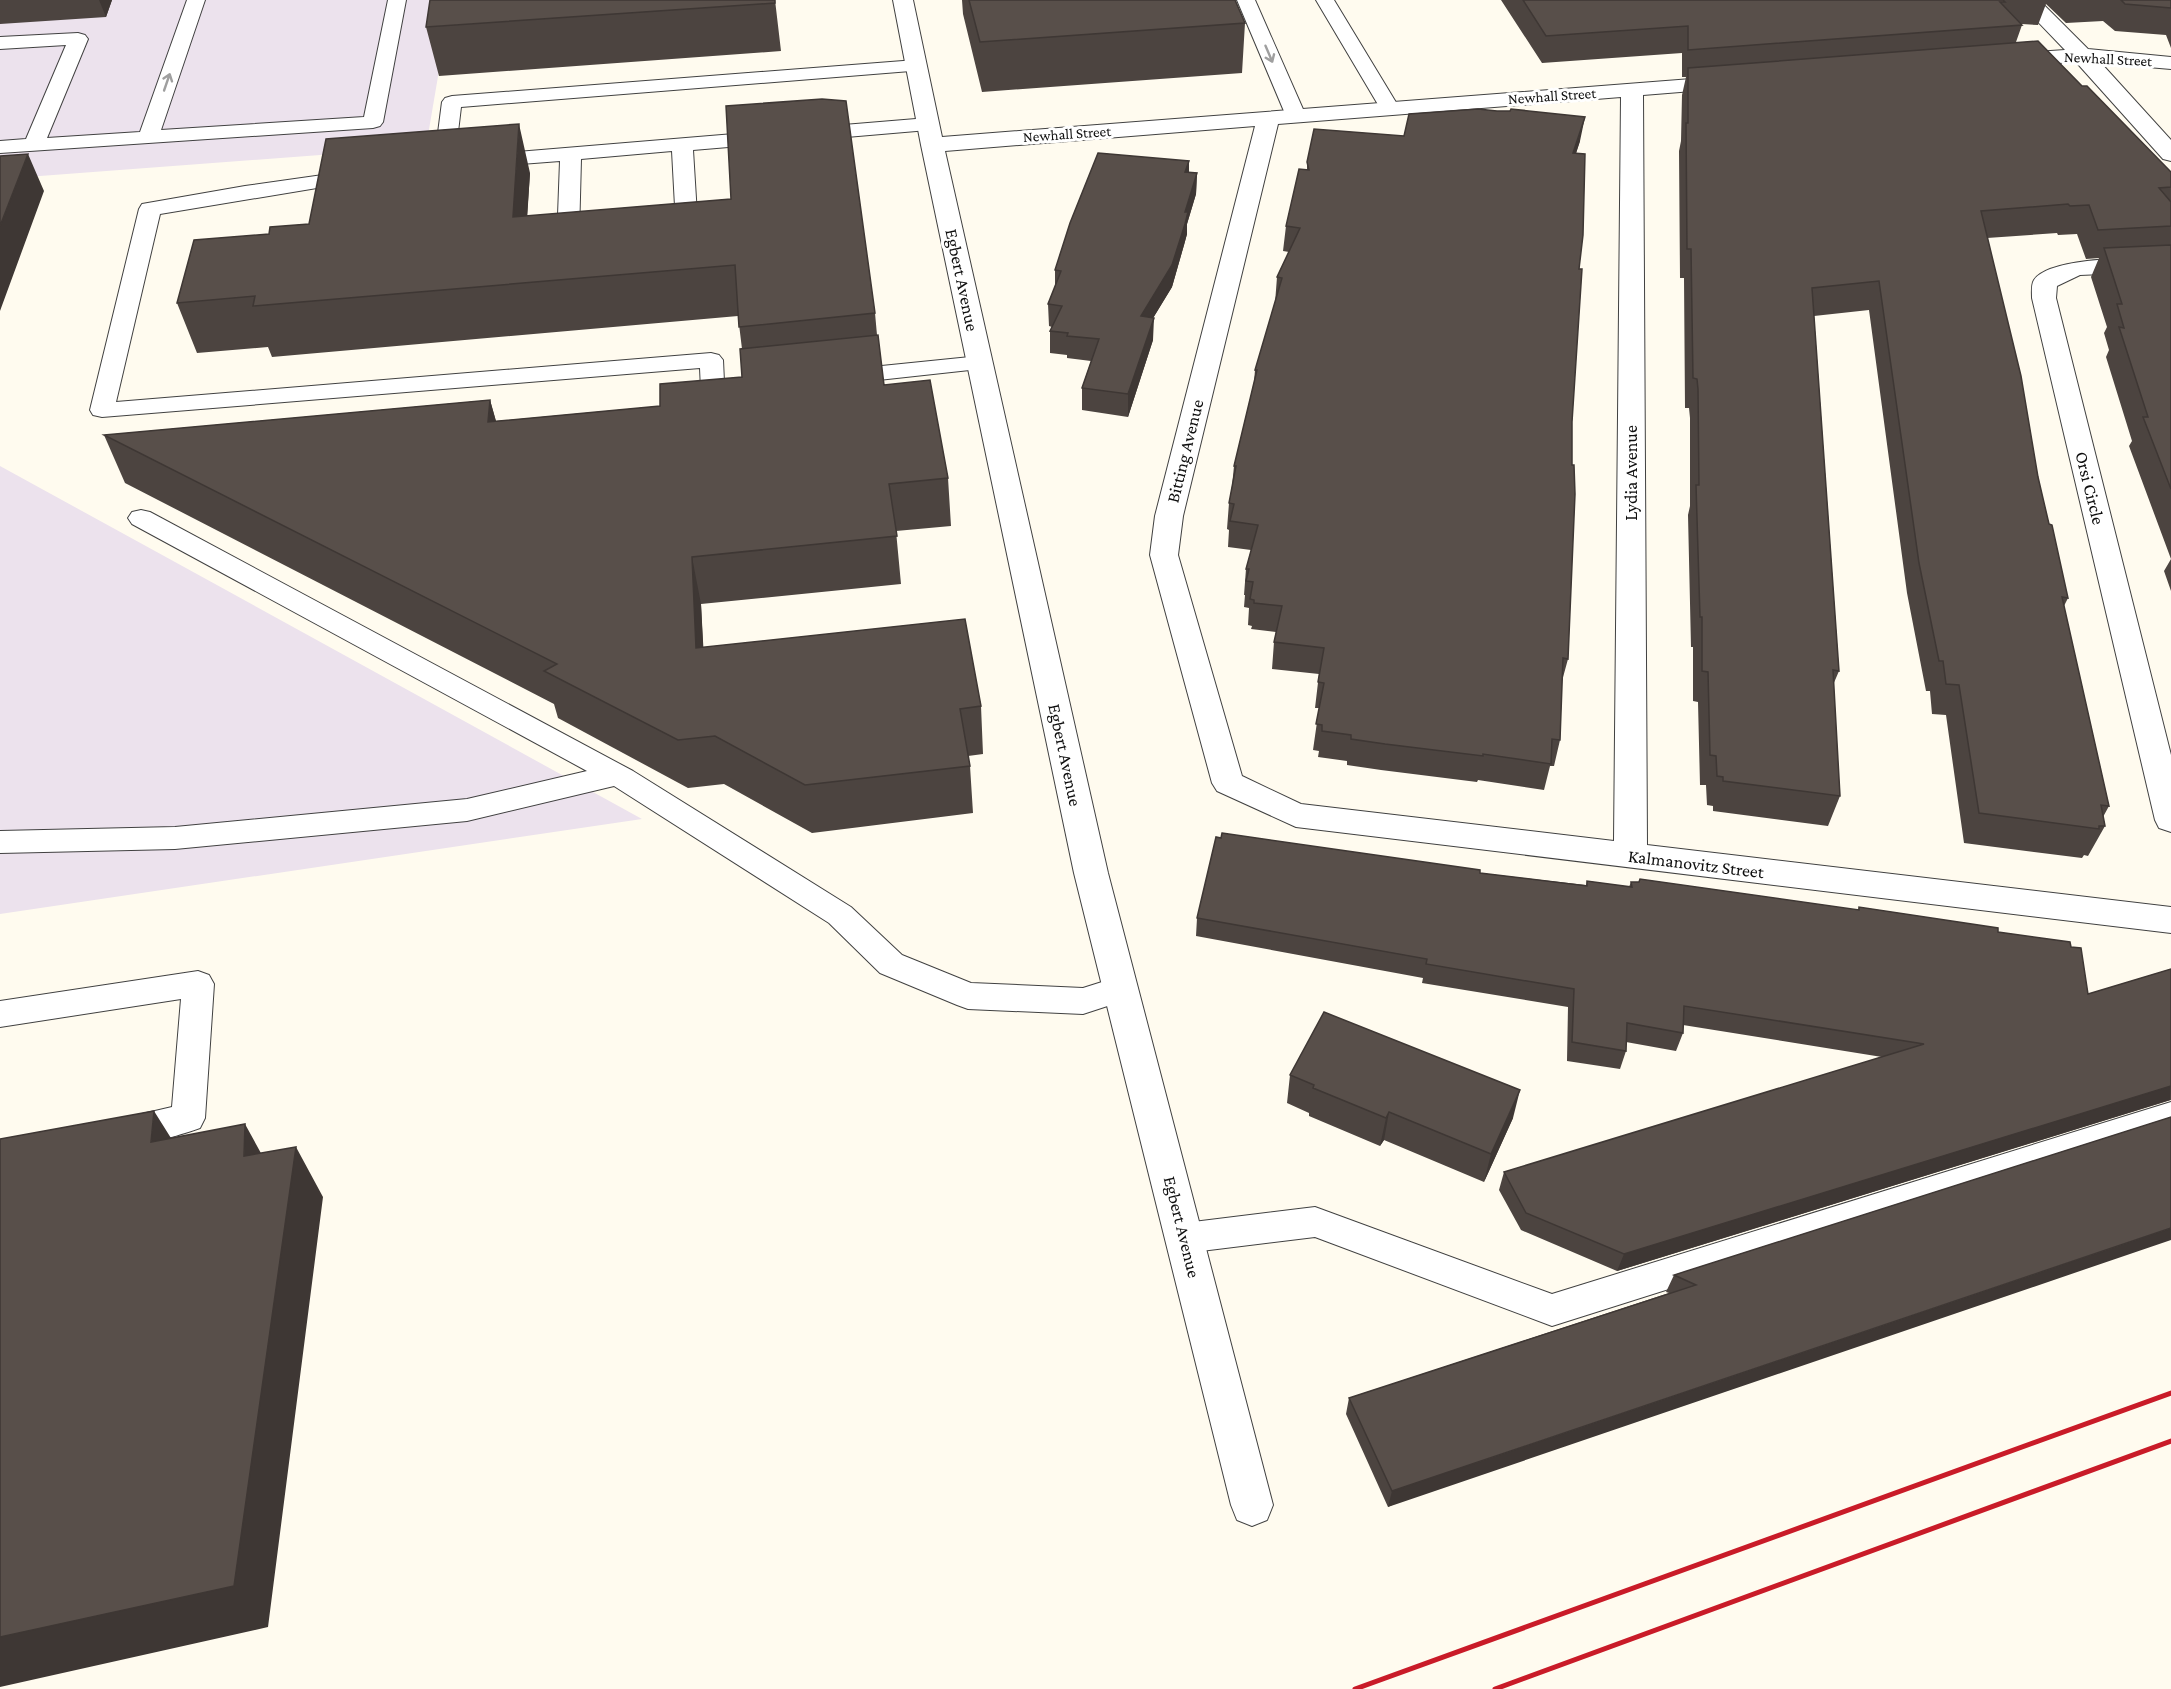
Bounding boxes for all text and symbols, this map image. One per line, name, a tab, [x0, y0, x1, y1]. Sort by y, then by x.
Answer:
one-way arrow	[1264, 44, 1275, 62]
street label: Newhall Street	[2064, 49, 2153, 69]
one-way arrow	[163, 73, 174, 92]
street label: Newhall Street	[1507, 85, 1598, 107]
street label: Newhall Street	[1022, 123, 1113, 145]
street label: Egbert Avenue	[941, 227, 983, 333]
street label: Bitting Avenue	[1162, 397, 1208, 505]
street label: Lydia Avenue	[1621, 425, 1641, 521]
street label: Orsi Circle	[2071, 449, 2109, 527]
street label: Egbert Avenue	[1044, 702, 1086, 808]
street label: Kalmanovitz Street	[1627, 846, 1766, 882]
street label: Egbert Avenue	[1160, 1174, 1204, 1280]

